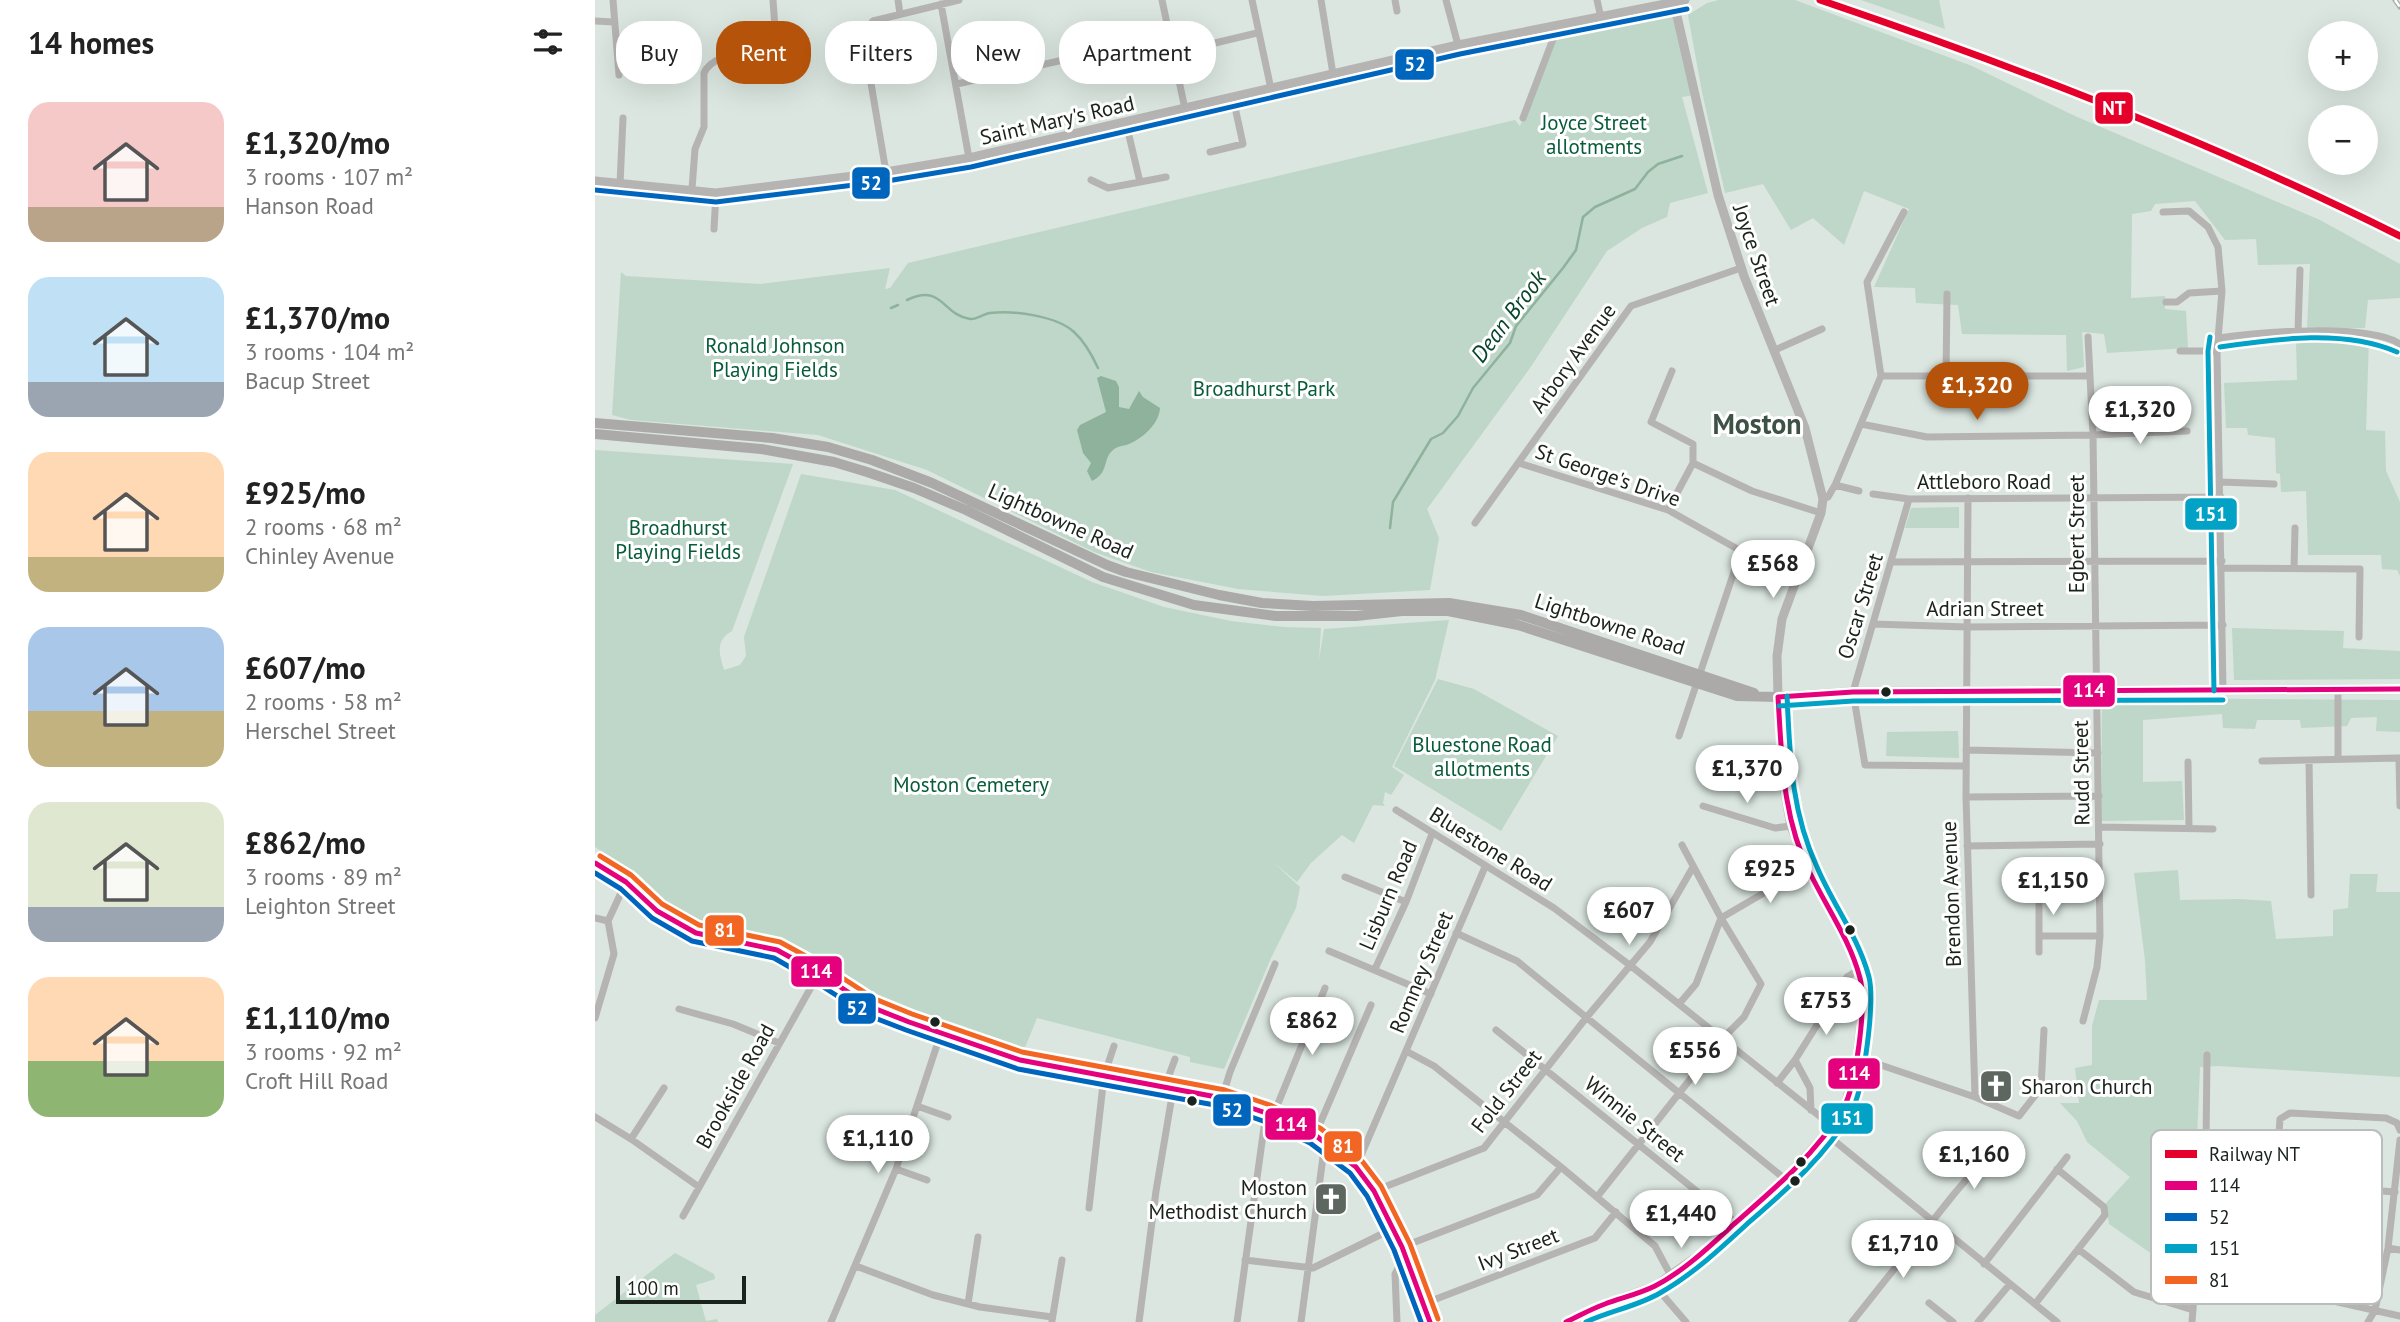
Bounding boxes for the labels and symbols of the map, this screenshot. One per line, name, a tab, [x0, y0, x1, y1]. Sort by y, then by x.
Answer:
line badge: 52	[1394, 48, 1435, 81]
text: 52	[1404, 52, 1426, 76]
street label: Saint Mary's Road	[977, 89, 1137, 151]
line badge: NT	[2094, 91, 2134, 125]
text: NT	[2102, 96, 2126, 120]
park label: Joyce Street allotments	[1540, 109, 1647, 160]
line badge: 52	[851, 166, 891, 200]
text: 52	[860, 171, 882, 195]
street label: Joyce Street	[1727, 200, 1787, 309]
water label: Dean Brook	[1464, 263, 1553, 368]
street label: Arbory Avenue	[1524, 298, 1622, 418]
park label: Ronald Johnson Playing Fields	[705, 332, 845, 383]
pin: £1,320	[1920, 362, 2034, 422]
park label: Broadhurst Park	[1193, 375, 1335, 402]
pin: £1,320	[2083, 386, 2197, 446]
district label: Moston	[1712, 405, 1802, 442]
street label: St George's Drive	[1532, 437, 1684, 513]
street label: Attleboro Road	[1917, 468, 2051, 495]
street label: Egbert Street	[2063, 475, 2090, 593]
street label: Lightbowne Road	[984, 477, 1138, 565]
line badge: 151	[2184, 497, 2238, 531]
text: 151	[2195, 502, 2227, 526]
park label: Broadhurst Playing Fields	[615, 514, 741, 565]
pin: £568	[1732, 540, 1814, 600]
street label: Oscar Street	[1831, 550, 1889, 662]
street label: Lightbowne Road	[1531, 587, 1689, 661]
street label: Adrian Street	[1926, 595, 2044, 622]
line badge: 114	[2062, 674, 2116, 708]
text: 114	[2073, 678, 2105, 702]
unlabelled marker	[1879, 685, 1893, 699]
street label: Rudd Street	[2067, 720, 2095, 826]
park label: Bluestone Road allotments	[1412, 731, 1552, 782]
pin: £1,370	[1690, 746, 1804, 805]
park label: Moston Cemetery	[893, 771, 1049, 798]
street label: Bluestone Road	[1425, 801, 1557, 897]
street label: Brendon Avenue	[1935, 821, 1967, 967]
street label: Lisburn Road	[1353, 836, 1423, 954]
pin: £925	[1729, 846, 1811, 905]
pin: £1,150	[1996, 858, 2110, 917]
pin: £607	[1588, 888, 1670, 947]
street label: Romney Street	[1383, 907, 1459, 1037]
line badge: 81	[704, 914, 745, 947]
text: 81	[714, 918, 736, 942]
unlabelled marker	[1843, 923, 1857, 937]
line badge: 114	[790, 955, 843, 988]
text: 114	[800, 959, 832, 983]
pin: £753	[1785, 978, 1867, 1037]
line badge: 52	[837, 992, 877, 1025]
text: 52	[846, 996, 868, 1020]
pin: £862	[1271, 998, 1353, 1057]
unlabelled marker	[928, 1015, 942, 1029]
street label: Brookside Road	[690, 1019, 780, 1153]
pin: £556	[1654, 1028, 1736, 1087]
street label: Fold Street	[1465, 1044, 1547, 1138]
line badge: 114	[1827, 1057, 1881, 1090]
text: 114	[1838, 1061, 1870, 1085]
church icon: Sharon Church	[1977, 1067, 2015, 1105]
street label: Winnie Street	[1579, 1070, 1691, 1168]
place label: Sharon Church	[2021, 1073, 2152, 1100]
line badge: 52	[1212, 1093, 1252, 1127]
unlabelled marker	[1185, 1094, 1199, 1108]
text: 52	[1221, 1098, 1243, 1122]
line badge: 151	[1820, 1102, 1874, 1135]
text: 151	[1831, 1106, 1863, 1130]
line badge: 114	[1264, 1107, 1317, 1141]
text: 114	[1275, 1112, 1307, 1136]
pin: £1,110	[821, 1116, 935, 1175]
line badge: 81	[1323, 1130, 1363, 1163]
legend	[2151, 1130, 2382, 1304]
pin: £1,160	[1917, 1132, 2031, 1191]
text: 81	[1332, 1134, 1354, 1158]
text: Railway NT	[2209, 1142, 2301, 1166]
unlabelled marker	[1794, 1155, 1808, 1169]
text: 114	[2209, 1173, 2240, 1197]
place label: Moston Methodist Church	[1148, 1174, 1307, 1225]
unlabelled marker	[1788, 1174, 1802, 1188]
church icon: Moston Methodist Church	[1312, 1180, 1350, 1218]
pin: £1,440	[1624, 1190, 1738, 1250]
text: 52	[2209, 1205, 2230, 1229]
pin: £1,710	[1846, 1220, 1960, 1280]
street label: Ivy Street	[1474, 1221, 1562, 1277]
text: 151	[2209, 1236, 2240, 1260]
text: 81	[2209, 1268, 2230, 1292]
scale bar	[616, 1273, 745, 1305]

